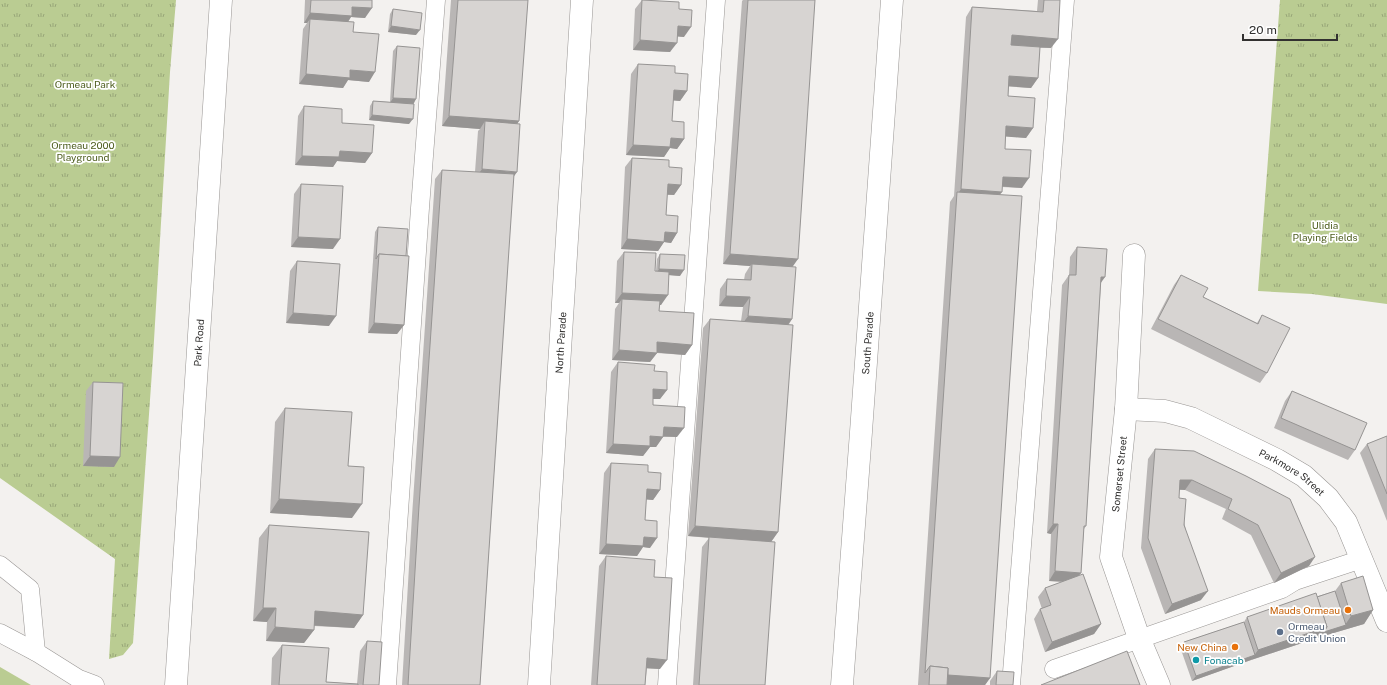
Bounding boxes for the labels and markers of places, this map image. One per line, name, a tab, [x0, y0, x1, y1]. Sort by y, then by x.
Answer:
place label: Mauds Ormeau	[1270, 604, 1340, 616]
marker: Mauds Ormeau	[1343, 605, 1353, 615]
place label: Ormeau Credit Union	[1288, 620, 1346, 644]
marker: Ormeau Credit Union	[1275, 627, 1285, 637]
place label: New China	[1177, 641, 1227, 653]
marker: New China	[1230, 642, 1240, 652]
place label: Fonacab	[1204, 654, 1244, 666]
marker: Fonacab	[1191, 655, 1201, 665]

